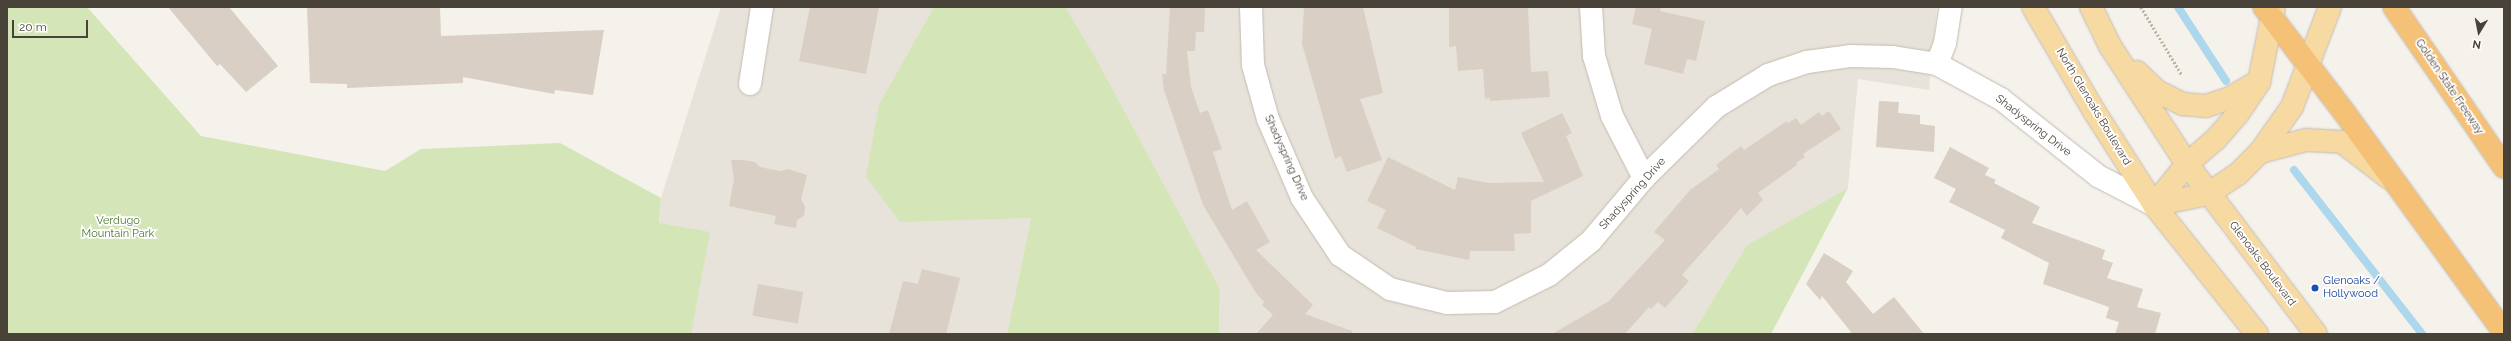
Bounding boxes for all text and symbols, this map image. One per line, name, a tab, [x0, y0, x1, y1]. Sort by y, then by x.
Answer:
scale bar	[14, 12, 90, 38]
north arrow	[2459, 12, 2499, 52]
text: 20 m	[19, 20, 47, 34]
street label: Golden State Freeway	[2412, 37, 2486, 137]
text: N	[2472, 37, 2482, 51]
street label: North Glenoaks Boulevard	[2053, 46, 2133, 168]
street label: Shadyspring Drive	[1993, 92, 2073, 160]
street label: Shadyspring Drive	[1261, 113, 1311, 203]
street label: Shadyspring Drive	[1597, 155, 1669, 233]
park label: Verdugo Mountain Park	[82, 215, 154, 241]
street label: Glenoaks Boulevard	[2226, 219, 2298, 309]
place label: Glenoaks / Hollywood	[2323, 275, 2380, 301]
marker: Glenoaks / Hollywood	[2310, 283, 2320, 293]

